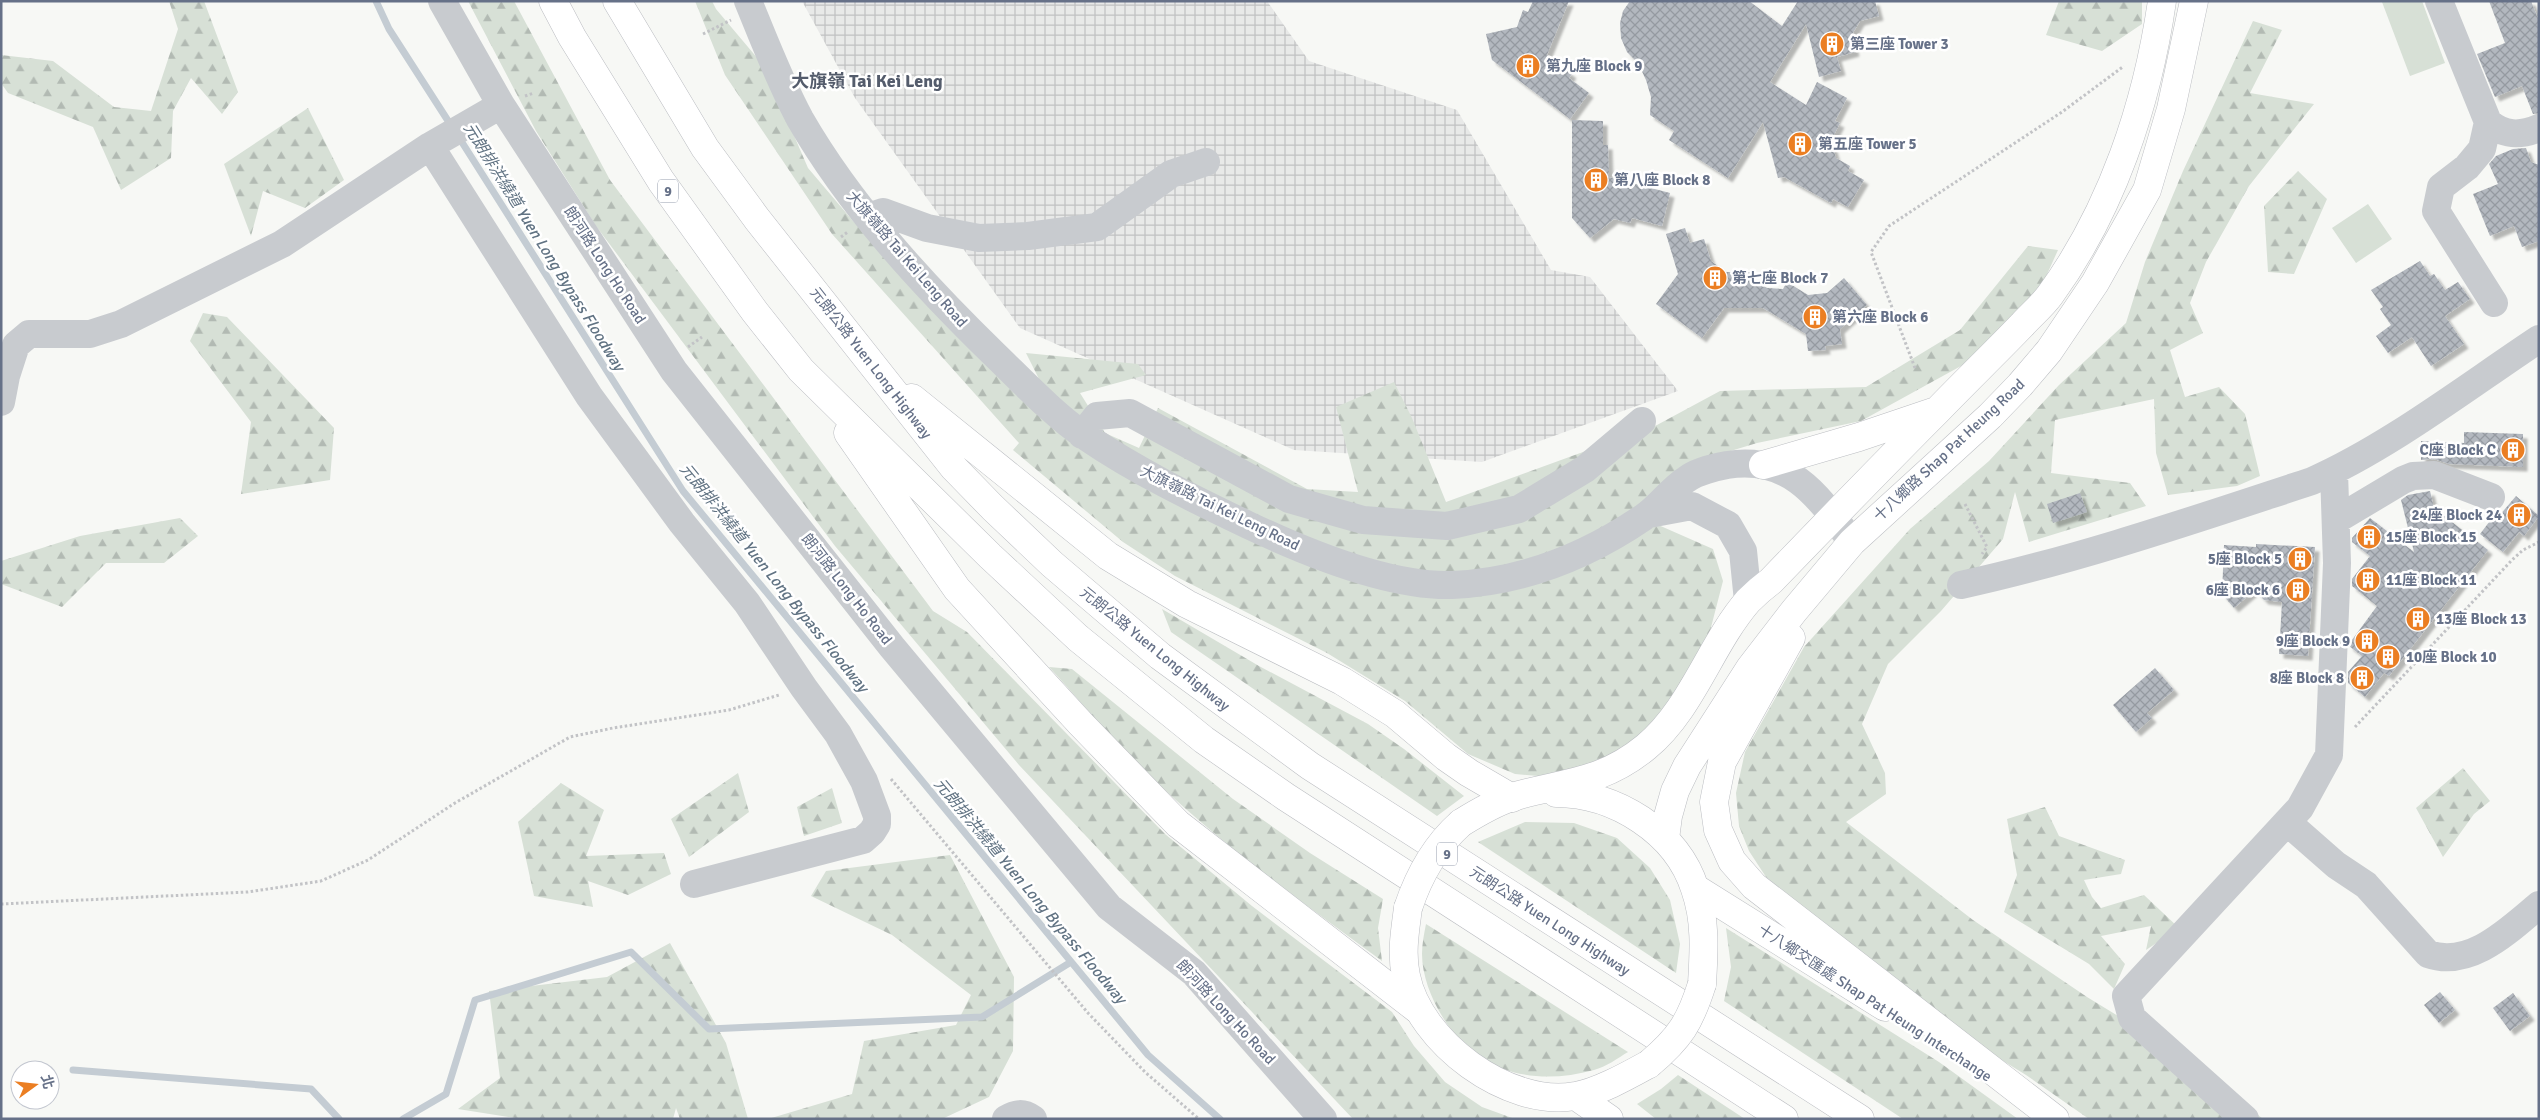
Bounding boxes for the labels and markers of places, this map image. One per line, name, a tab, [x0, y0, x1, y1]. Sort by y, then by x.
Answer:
building icon: 第三座 Tower 3	[1819, 31, 1845, 57]
place label: 第三座 Tower 3	[1850, 35, 1948, 53]
building icon: 第九座 Block 9	[1515, 53, 1541, 79]
place label: 第九座 Block 9	[1546, 57, 1642, 75]
building icon: 第五座 Tower 5	[1787, 131, 1813, 157]
place label: 第五座 Tower 5	[1818, 135, 1916, 153]
building icon: 第八座 Block 8	[1583, 167, 1609, 193]
place label: 第八座 Block 8	[1614, 171, 1710, 189]
building icon: 第七座 Block 7	[1702, 265, 1728, 291]
place label: 第七座 Block 7	[1732, 269, 1828, 287]
building icon: 第六座 Block 6	[1802, 304, 1828, 330]
place label: 第六座 Block 6	[1832, 308, 1928, 326]
building icon: C座 Block C	[2500, 437, 2526, 463]
place label: C座 Block C	[2420, 441, 2496, 459]
building icon: 24座 Block 24	[2506, 502, 2532, 528]
place label: 24座 Block 24	[2411, 506, 2502, 524]
building icon: 15座 Block 15	[2356, 524, 2382, 550]
place label: 15座 Block 15	[2386, 528, 2477, 546]
building icon: 5座 Block 5	[2287, 546, 2313, 572]
place label: 5座 Block 5	[2208, 550, 2282, 568]
building icon: 11座 Block 11	[2355, 567, 2381, 593]
place label: 11座 Block 11	[2386, 571, 2477, 589]
building icon: 6座 Block 6	[2285, 577, 2311, 603]
place label: 6座 Block 6	[2206, 581, 2280, 599]
building icon: 13座 Block 13	[2405, 606, 2431, 632]
place label: 13座 Block 13	[2436, 610, 2527, 628]
building icon: 9座 Block 9	[2354, 628, 2380, 654]
place label: 9座 Block 9	[2276, 632, 2350, 650]
building icon: 10座 Block 10	[2375, 644, 2401, 670]
place label: 10座 Block 10	[2406, 648, 2497, 666]
building icon: 8座 Block 8	[2349, 665, 2375, 691]
place label: 8座 Block 8	[2270, 669, 2344, 687]

